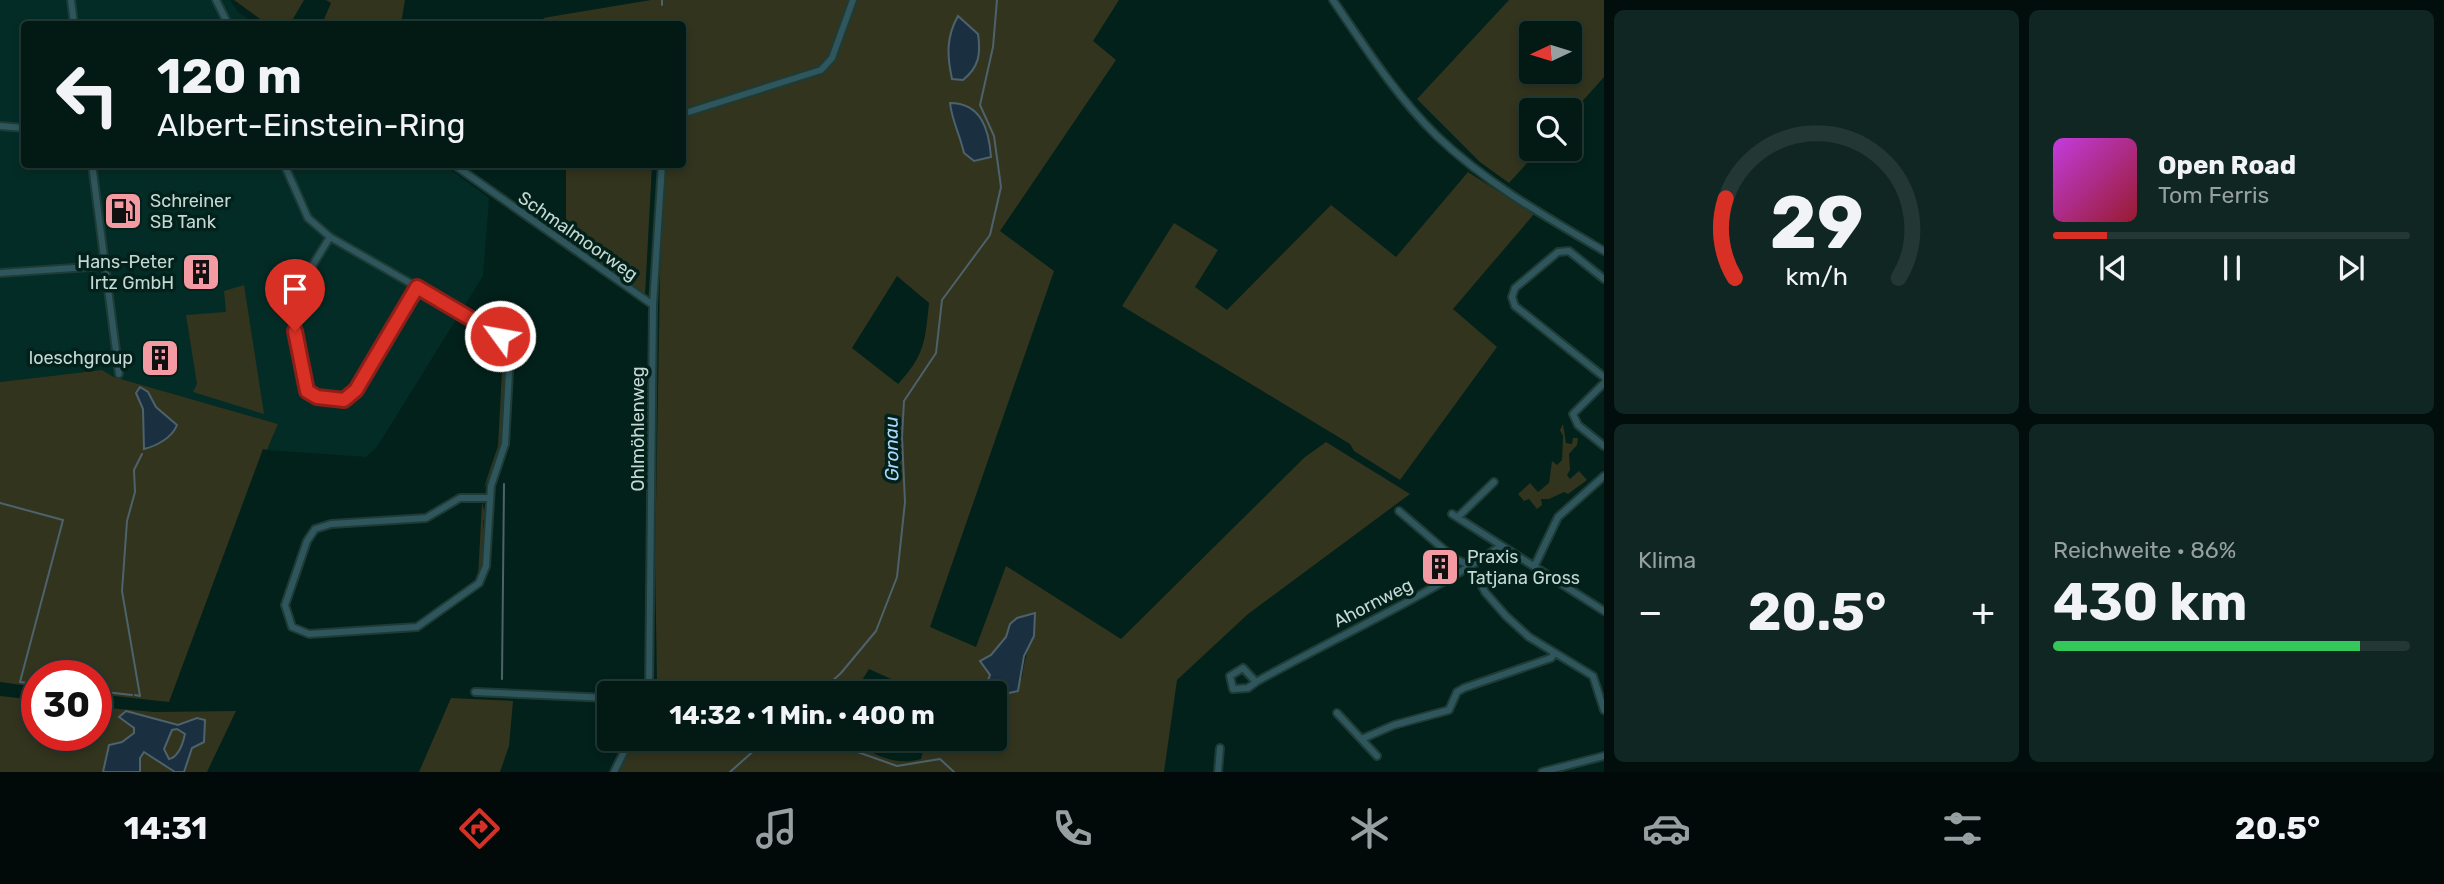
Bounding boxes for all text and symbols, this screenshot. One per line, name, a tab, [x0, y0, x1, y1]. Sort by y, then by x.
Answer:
north arrow	[1519, 21, 1582, 84]
map controls	[1519, 21, 1582, 161]
text: 120 m	[157, 47, 302, 105]
icon: left	[42, 49, 133, 140]
button: search	[1519, 98, 1582, 161]
text: Albert-Einstein-Ring	[157, 106, 466, 144]
text: Open Road	[2158, 150, 2296, 181]
text: 29	[1770, 181, 1863, 267]
text: Tom Ferris	[2158, 181, 2269, 209]
street label: Schmalmoorweg	[514, 187, 642, 285]
fuel station icon: Schreiner SB Tank	[102, 190, 144, 232]
place label: Schreiner SB Tank	[150, 190, 231, 233]
icon: previous	[2094, 249, 2132, 287]
icon: pause	[2213, 249, 2251, 287]
icon: next	[2332, 249, 2370, 287]
place label: Hans-Peter Irtz GmbH	[77, 251, 174, 294]
building icon: Hans-Peter Irtz GmbH	[180, 251, 222, 293]
pin	[265, 259, 325, 331]
text: km/h	[1785, 262, 1848, 291]
icon: arrive	[276, 270, 314, 308]
position arrow	[463, 299, 537, 373]
building icon: loeschgroup	[139, 337, 181, 379]
place label: loeschgroup	[29, 347, 133, 369]
street label: Ohlmöhlenweg	[627, 366, 649, 492]
water label: Gronau	[879, 416, 904, 482]
text: Reichweite · 86%	[2053, 536, 2236, 564]
building icon: Praxis Tatjana Gross	[1419, 546, 1461, 588]
place label: Praxis Tatjana Gross	[1467, 546, 1580, 589]
text: Klima	[1638, 546, 1696, 574]
text: 430 km	[2053, 571, 2247, 633]
street label: Ahornweg	[1330, 574, 1416, 632]
text: 20.5°	[1748, 581, 1886, 643]
text: −	[1638, 589, 1663, 635]
text: +	[1971, 589, 1995, 635]
speed limit sign: 30	[21, 660, 112, 751]
text: 14:32 · 1 Min. · 400 m	[669, 700, 935, 731]
icon: directions	[455, 804, 504, 853]
icon: music	[752, 804, 801, 853]
icon: phone	[1048, 804, 1097, 853]
icon: climate	[1345, 804, 1394, 853]
icon: car	[1642, 804, 1691, 853]
icon: filters	[1938, 804, 1987, 853]
text: 14:31	[124, 809, 207, 847]
text: 20.5°	[2235, 809, 2320, 847]

